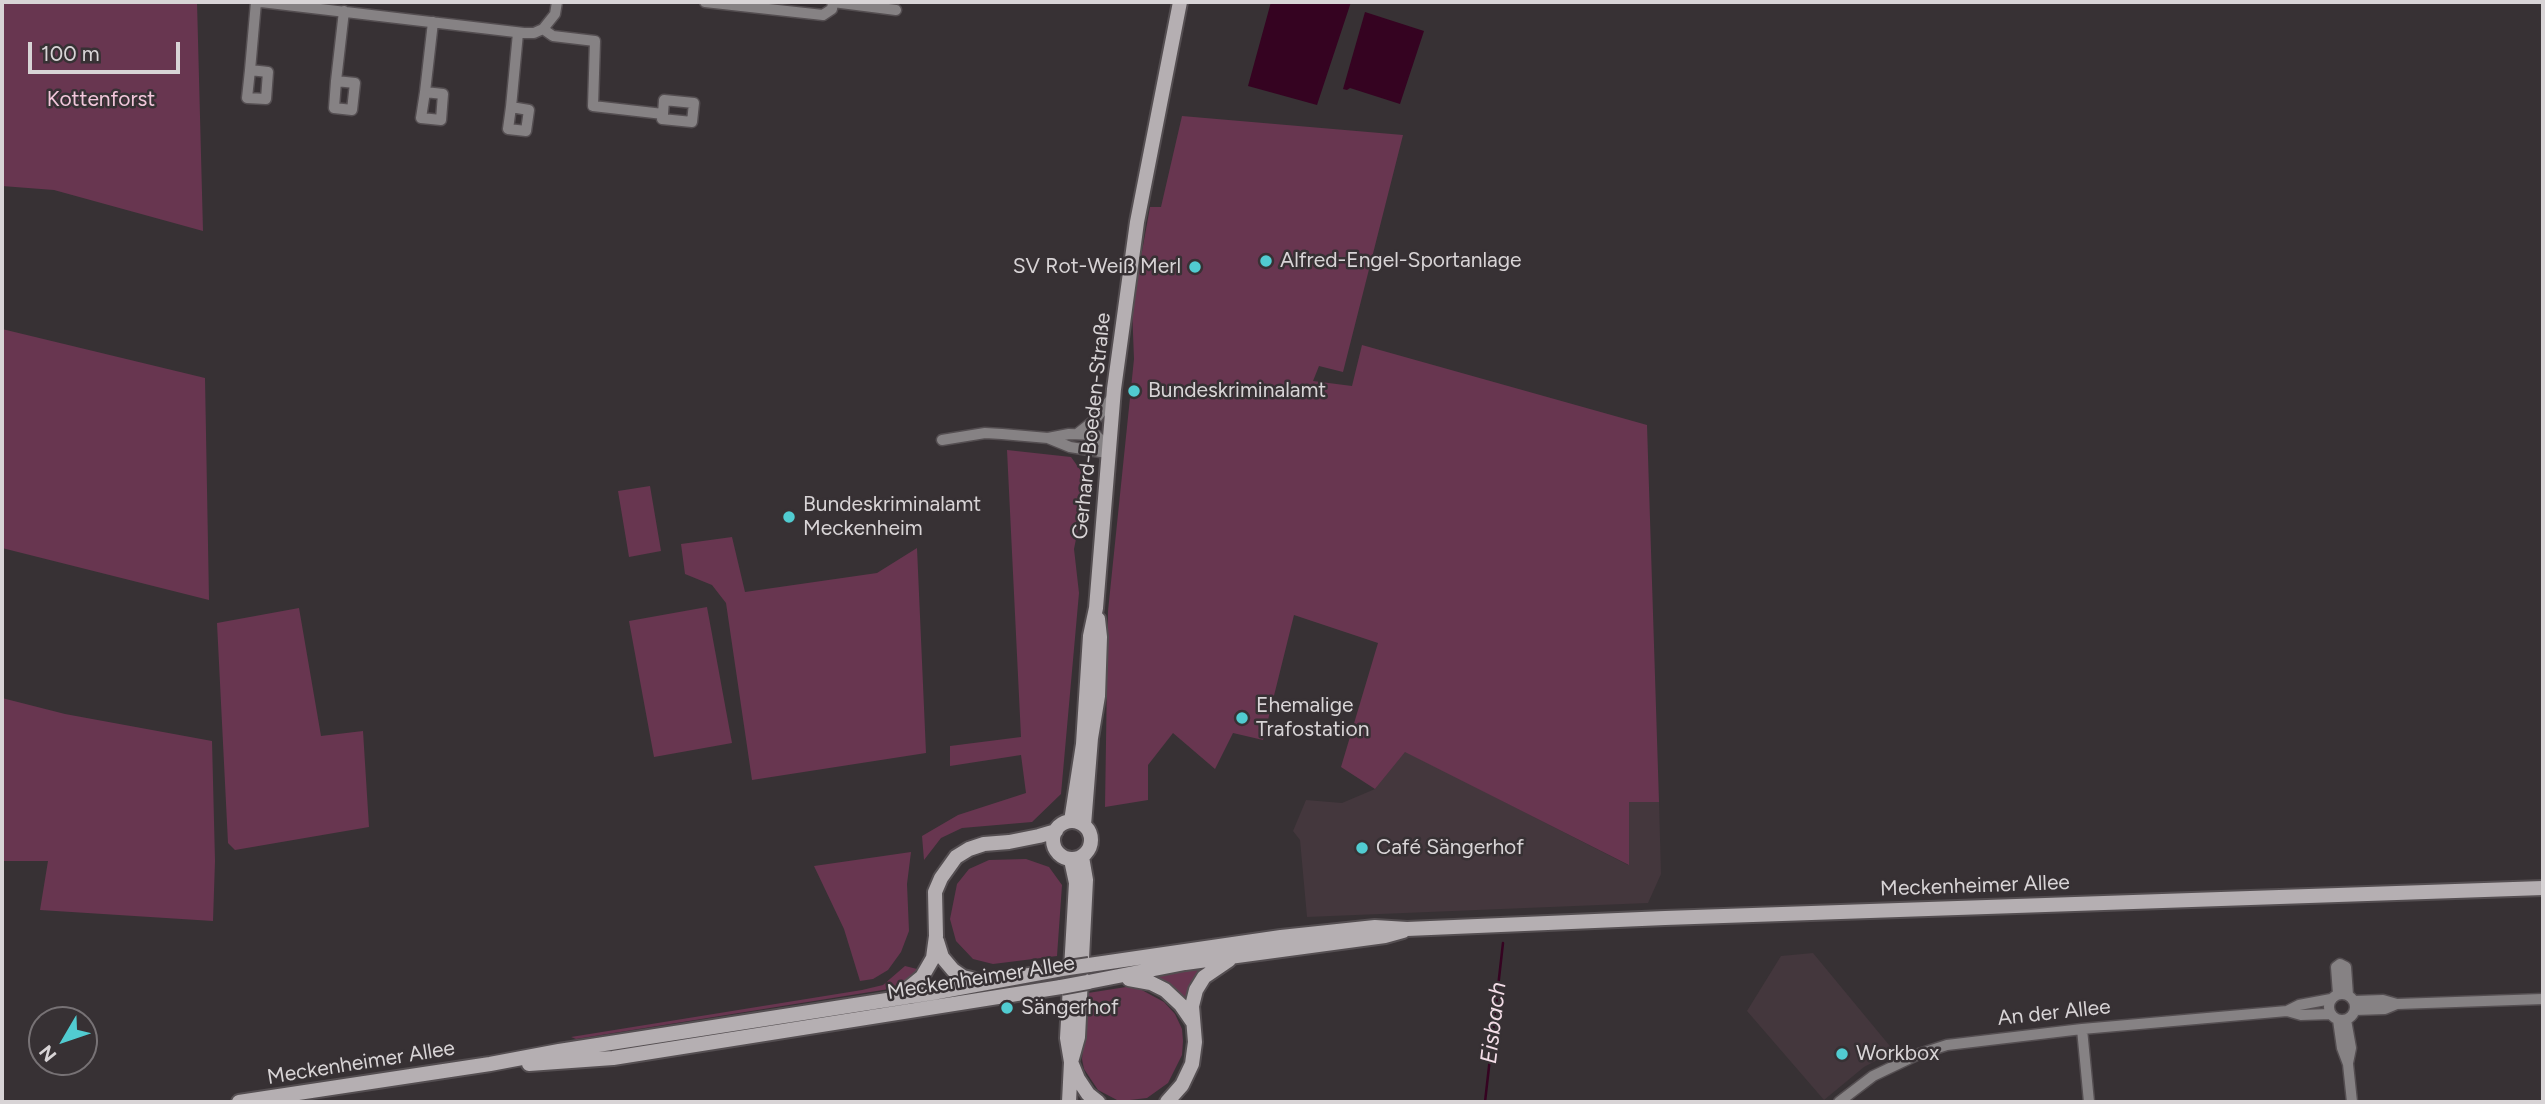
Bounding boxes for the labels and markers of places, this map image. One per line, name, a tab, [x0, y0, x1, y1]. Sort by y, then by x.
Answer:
place label: Alfred-Engel-Sportanlage	[1280, 248, 1522, 274]
marker: Alfred-Engel-Sportanlage	[1258, 253, 1274, 269]
place label: SV Rot-Weiß Merl	[1013, 254, 1181, 280]
marker: SV Rot-Weiß Merl	[1187, 259, 1203, 275]
place label: Bundeskriminalamt	[1148, 378, 1326, 404]
marker: Bundeskriminalamt	[1126, 383, 1142, 399]
place label: Bundeskriminalamt Meckenheim	[803, 492, 981, 542]
marker: Bundeskriminalamt Meckenheim	[781, 509, 797, 525]
place label: Ehemalige Trafostation	[1256, 693, 1369, 743]
marker: Ehemalige Trafostation	[1234, 710, 1250, 726]
place label: Café Sängerhof	[1376, 835, 1524, 861]
marker: Café Sängerhof	[1354, 840, 1370, 856]
place label: Sängerhof	[1021, 995, 1119, 1021]
marker: Sängerhof	[999, 1000, 1015, 1016]
place label: Workbox	[1856, 1041, 1939, 1067]
marker: Workbox	[1834, 1046, 1850, 1062]

